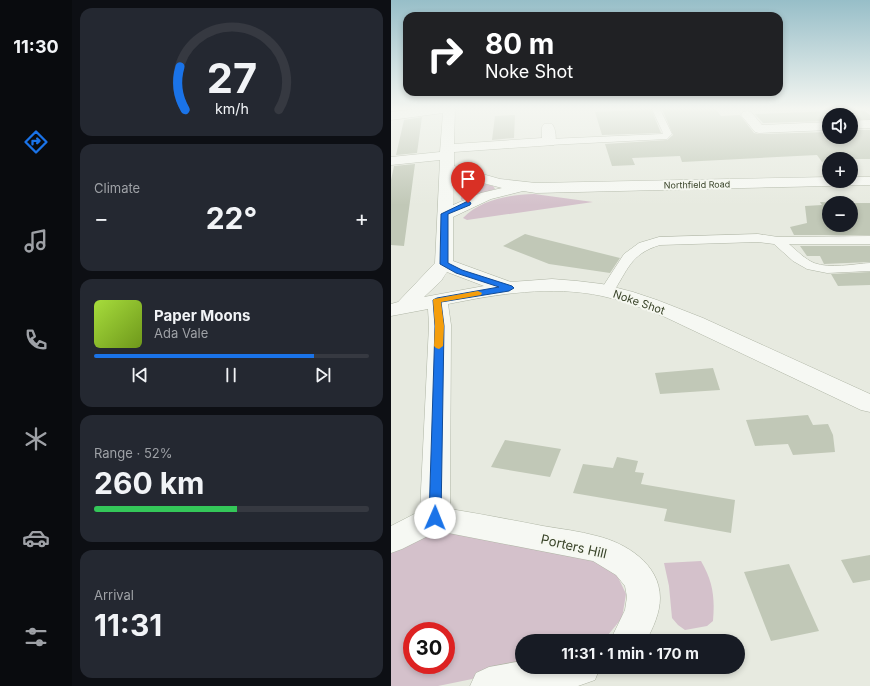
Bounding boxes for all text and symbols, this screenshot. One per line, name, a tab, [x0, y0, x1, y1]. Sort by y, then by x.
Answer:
text: 80 m	[485, 27, 554, 61]
icon: right	[419, 28, 471, 80]
text: 11:30	[13, 36, 59, 57]
text: 27	[206, 53, 257, 103]
text: Noke Shot	[485, 61, 573, 82]
text: km/h	[215, 99, 248, 116]
map controls	[822, 108, 858, 232]
button: sound	[822, 108, 858, 144]
icon: directions	[22, 128, 50, 156]
button: +	[822, 152, 858, 188]
pin	[451, 162, 485, 203]
icon: arrive	[457, 168, 479, 190]
street label: Northfield Road	[664, 178, 730, 191]
text: Climate	[94, 180, 140, 196]
button: −	[822, 196, 858, 232]
text: 22°	[206, 200, 257, 236]
text: −	[94, 205, 109, 231]
text: +	[354, 205, 369, 231]
icon: music	[22, 227, 50, 255]
street label: Noke Shot	[611, 287, 667, 318]
text: Paper Moons	[154, 306, 250, 325]
text: Ada Vale	[154, 325, 208, 341]
icon: phone	[22, 326, 50, 354]
icon: previous	[129, 364, 151, 386]
icon: pause	[220, 364, 242, 386]
icon: next	[312, 364, 334, 386]
icon: climate	[22, 425, 50, 453]
text: Range · 52%	[94, 445, 173, 461]
text: 260 km	[94, 465, 205, 501]
position arrow	[414, 497, 456, 539]
icon: car	[22, 524, 50, 552]
street label: Porters Hill	[539, 531, 609, 561]
text: Arrival	[94, 587, 134, 603]
text: 11:31	[94, 607, 162, 643]
speed limit sign: 30	[403, 622, 455, 674]
icon: filters	[22, 623, 50, 651]
text: 11:31 · 1 min · 170 m	[561, 644, 699, 663]

